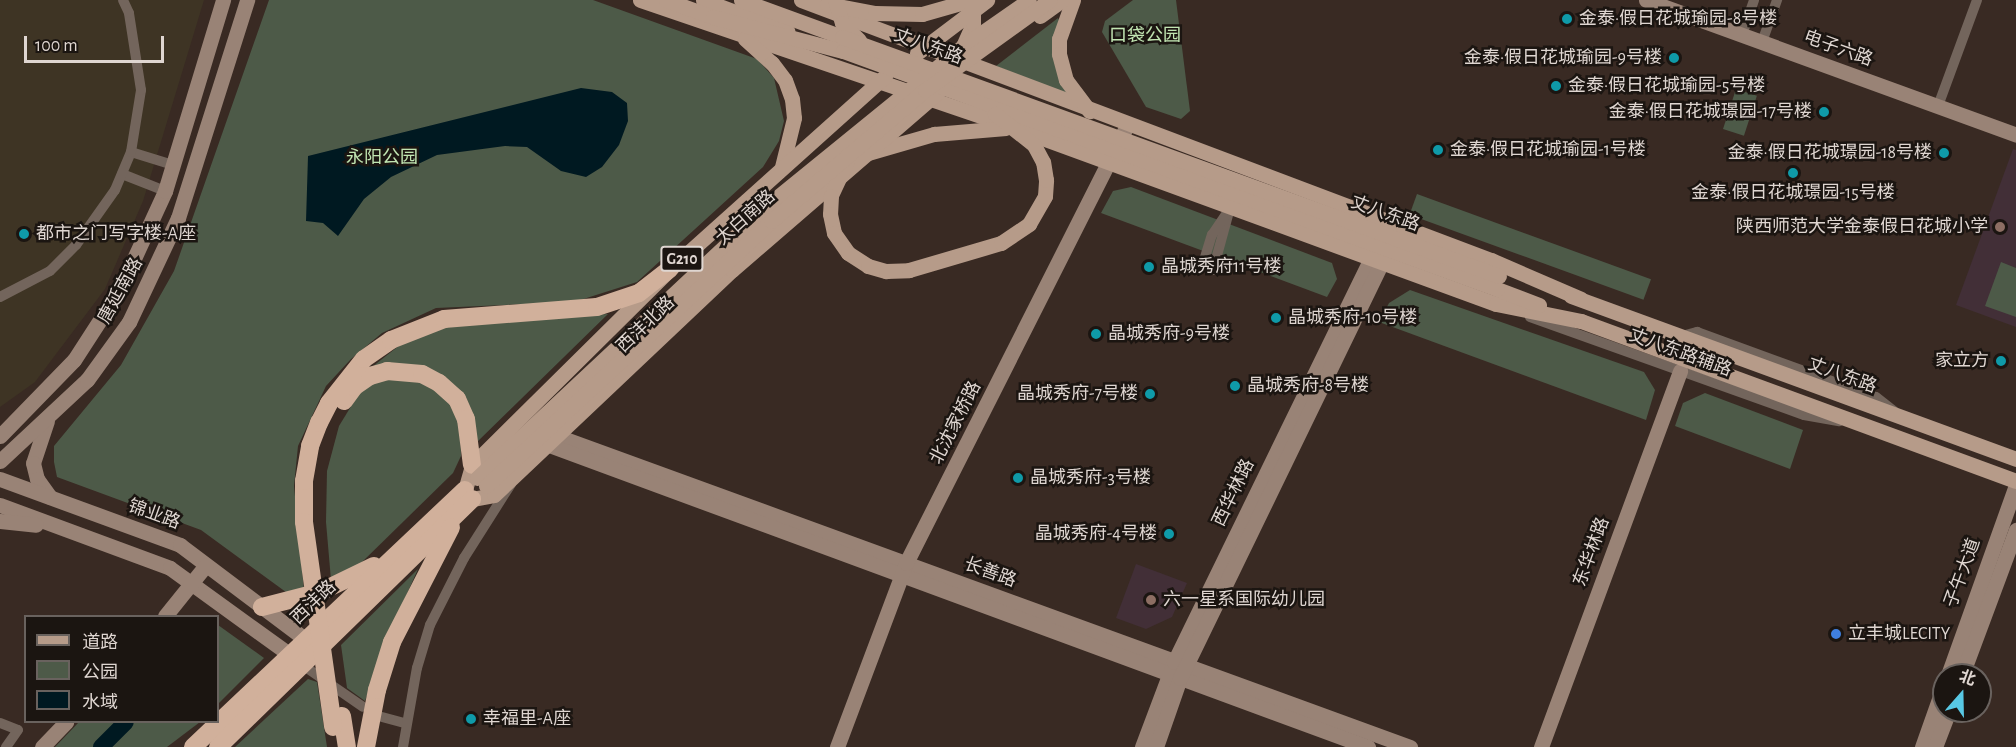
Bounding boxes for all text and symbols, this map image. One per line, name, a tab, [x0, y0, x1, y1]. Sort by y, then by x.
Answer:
place label: 金泰·假日花城瑜园-8号楼	[1579, 8, 1777, 30]
marker: 金泰·假日花城瑜园-8号楼	[1560, 12, 1574, 26]
scale bar	[27, 24, 166, 62]
street label: 丈八东路	[890, 25, 966, 69]
park label: 口袋公园	[1109, 25, 1181, 47]
street label: 电子六路	[1800, 27, 1876, 71]
text: 100 m	[35, 37, 78, 55]
place label: 金泰·假日花城瑜园-9号楼	[1464, 47, 1662, 69]
marker: 金泰·假日花城瑜园-9号楼	[1667, 51, 1681, 65]
place label: 金泰·假日花城瑜园-5号楼	[1568, 75, 1765, 97]
marker: 金泰·假日花城瑜园-5号楼	[1549, 79, 1563, 93]
place label: 金泰·假日花城璟园-17号楼	[1609, 101, 1812, 123]
marker: 金泰·假日花城璟园-17号楼	[1817, 105, 1831, 119]
place label: 金泰·假日花城瑜园-1号楼	[1450, 139, 1646, 161]
place label: 金泰·假日花城璟园-18号楼	[1728, 142, 1932, 164]
marker: 金泰·假日花城瑜园-1号楼	[1431, 143, 1445, 157]
marker: 金泰·假日花城璟园-18号楼	[1937, 146, 1951, 160]
park label: 永阳公园	[346, 147, 418, 169]
marker: 金泰·假日花城璟园-15号楼	[1786, 166, 1800, 180]
place label: 金泰·假日花城璟园-15号楼	[1691, 182, 1895, 204]
street label: 太白南路	[712, 186, 780, 250]
street label: 丈八东路	[1347, 192, 1423, 236]
place label: 陕西师范大学金泰假日花城小学	[1736, 216, 1988, 238]
marker: 陕西师范大学金泰假日花城小学	[1993, 220, 2007, 234]
place label: 都市之门写字楼-A座	[36, 223, 195, 245]
marker: 都市之门写字楼-A座	[17, 227, 31, 241]
road number: G210	[660, 246, 704, 272]
street label: 唐延南路	[94, 254, 148, 328]
place label: 晶城秀府11号楼	[1161, 256, 1281, 278]
marker: 晶城秀府11号楼	[1142, 260, 1156, 274]
street label: 西沣北路	[613, 292, 679, 358]
place label: 晶城秀府-10号楼	[1288, 307, 1417, 329]
marker: 晶城秀府-10号楼	[1269, 311, 1283, 325]
place label: 晶城秀府-9号楼	[1108, 323, 1230, 345]
street label: 丈八东路辅路	[1626, 324, 1734, 382]
marker: 晶城秀府-9号楼	[1089, 327, 1103, 341]
place label: 家立方	[1935, 350, 1989, 372]
street label: 丈八东路	[1804, 354, 1880, 398]
marker: 家立方	[1994, 354, 2008, 368]
place label: 晶城秀府-8号楼	[1247, 375, 1369, 397]
street label: 北沈家桥路	[926, 378, 986, 468]
marker: 晶城秀府-8号楼	[1228, 379, 1242, 393]
place label: 晶城秀府-7号楼	[1017, 383, 1138, 405]
marker: 晶城秀府-7号楼	[1143, 387, 1157, 401]
street label: 西华林路	[1209, 456, 1259, 530]
place label: 晶城秀府-3号楼	[1030, 467, 1151, 489]
marker: 晶城秀府-3号楼	[1011, 471, 1025, 485]
street label: 锦业路	[125, 496, 183, 534]
street label: 东华林路	[1570, 514, 1614, 590]
place label: 晶城秀府-4号楼	[1035, 523, 1157, 545]
marker: 晶城秀府-4号楼	[1162, 527, 1176, 541]
street label: 子午大道	[1941, 535, 1985, 611]
street label: 长善路	[961, 554, 1019, 592]
street label: 西沣路	[287, 576, 341, 630]
place label: 六一星系国际幼儿园	[1163, 589, 1325, 611]
marker: 六一星系国际幼儿园	[1144, 593, 1158, 607]
legend	[24, 615, 219, 723]
place label: 立丰城LECITY	[1848, 623, 1950, 645]
marker: 立丰城LECITY	[1829, 627, 1843, 641]
text: 道路	[82, 634, 118, 652]
north arrow	[1932, 663, 1992, 723]
text: 公园	[82, 664, 118, 682]
text: 北	[1957, 668, 1978, 688]
text: 水域	[82, 694, 118, 712]
place label: 幸福里-A座	[483, 708, 570, 730]
marker: 幸福里-A座	[464, 712, 478, 726]

